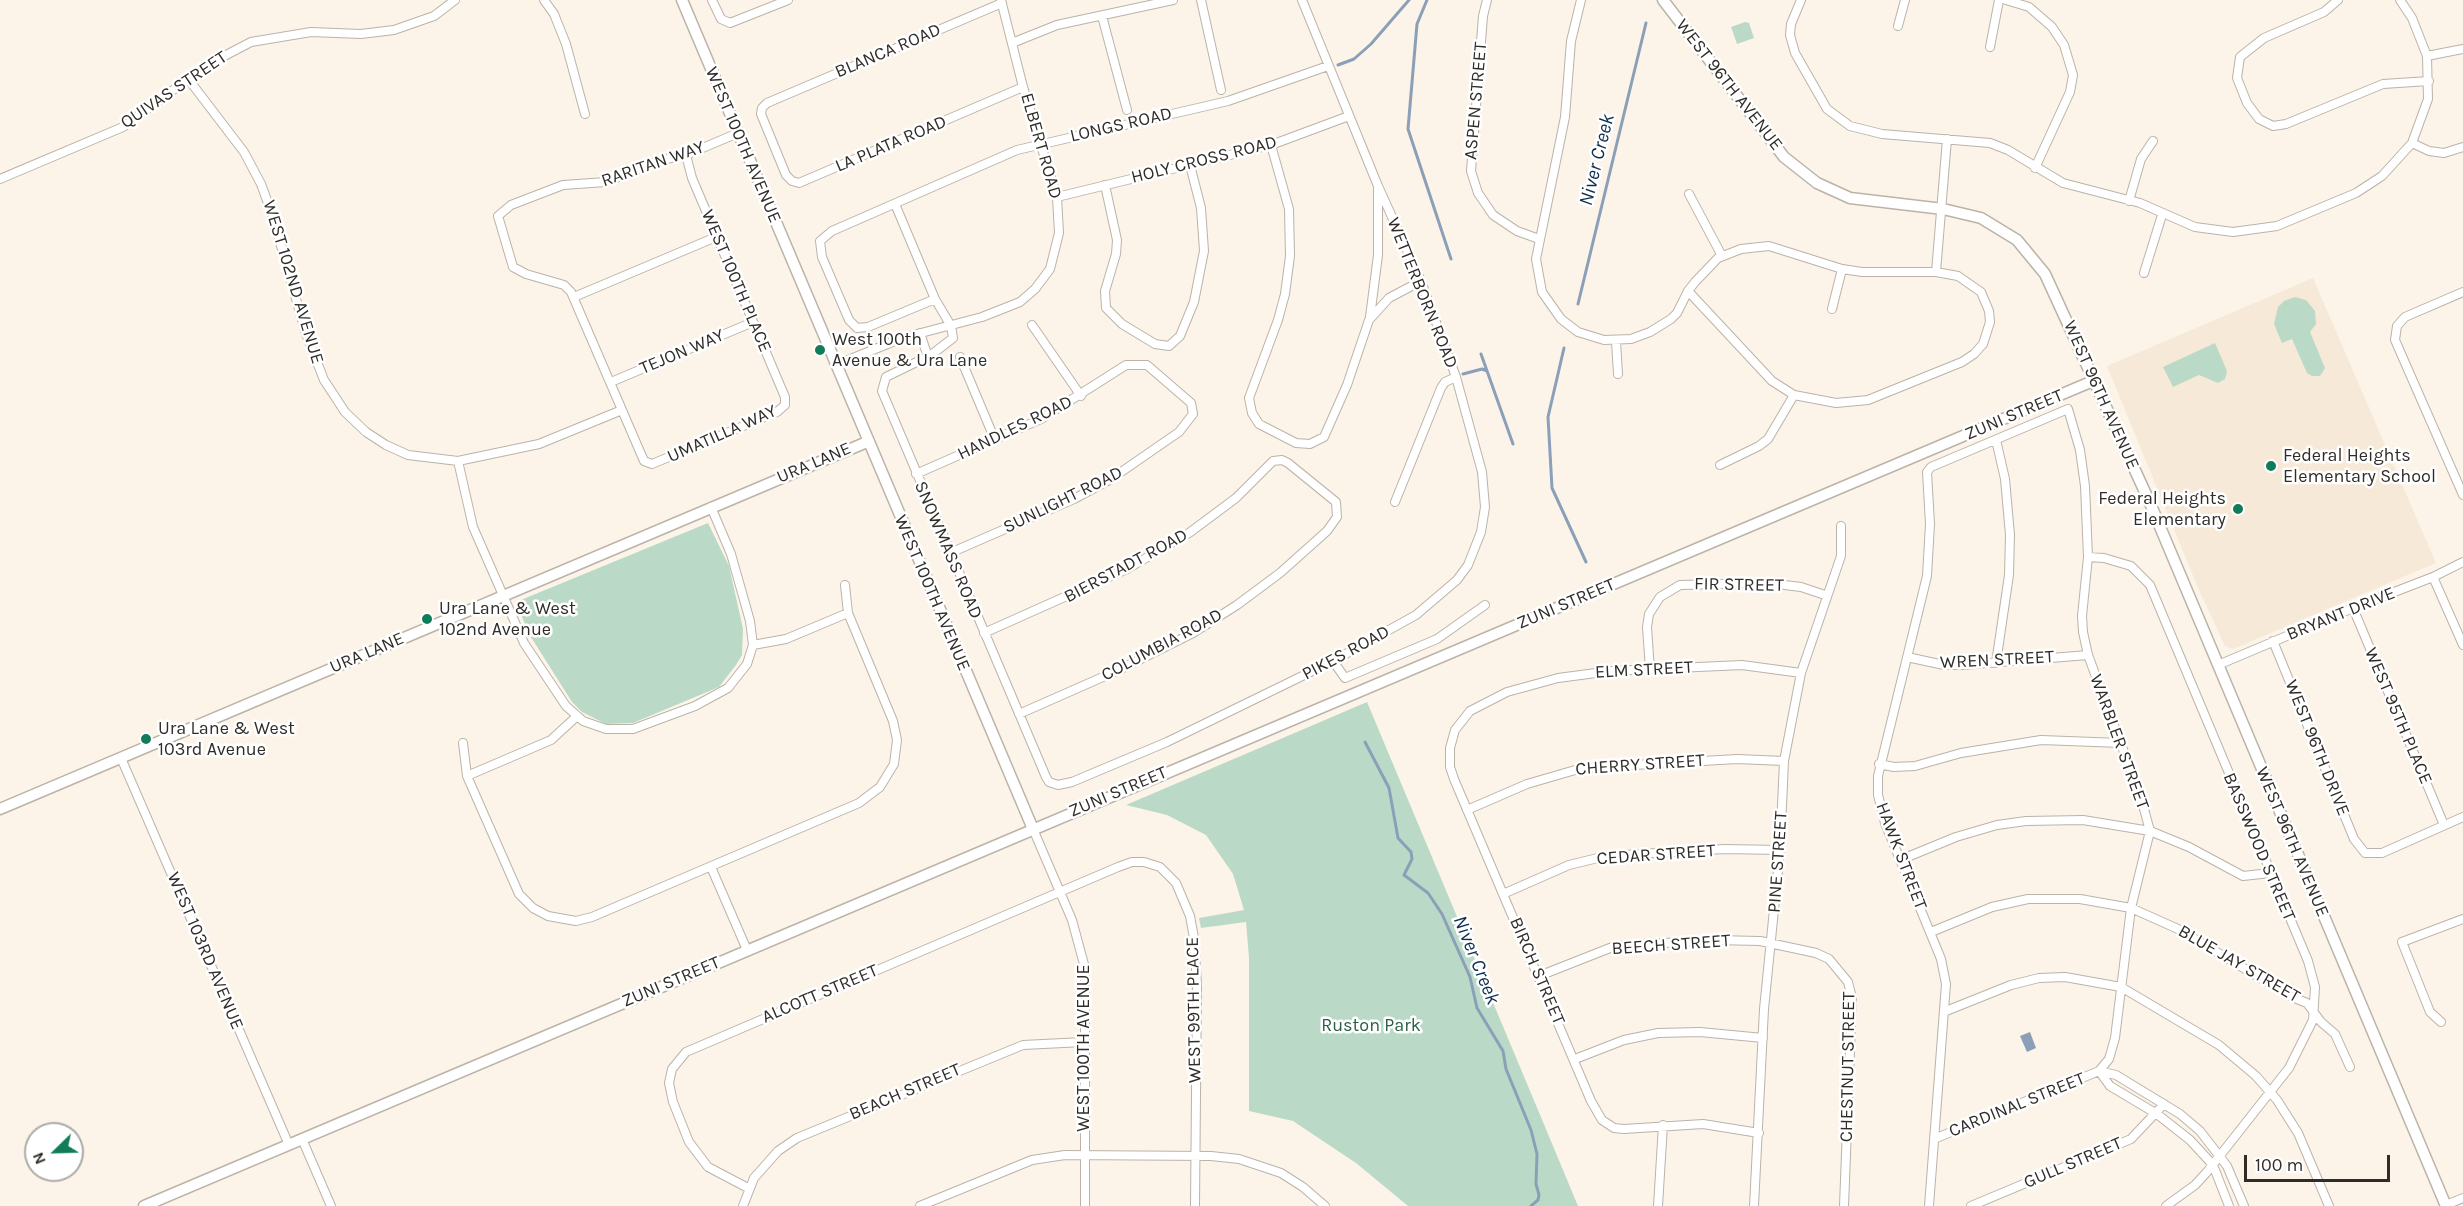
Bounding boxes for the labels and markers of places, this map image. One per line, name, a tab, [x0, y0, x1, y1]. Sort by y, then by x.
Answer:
place label: West 100th Avenue & Ura Lane	[832, 329, 987, 372]
marker: West 100th Avenue & Ura Lane	[813, 343, 827, 357]
place label: Federal Heights Elementary School	[2283, 445, 2436, 488]
marker: Federal Heights Elementary School	[2264, 459, 2278, 473]
place label: Federal Heights Elementary	[2098, 488, 2226, 530]
marker: Federal Heights Elementary	[2231, 502, 2245, 516]
place label: Ura Lane & West 102nd Avenue	[439, 598, 576, 640]
marker: Ura Lane & West 102nd Avenue	[420, 612, 434, 626]
place label: Ura Lane & West 103rd Avenue	[158, 718, 295, 760]
marker: Ura Lane & West 103rd Avenue	[139, 732, 153, 746]

